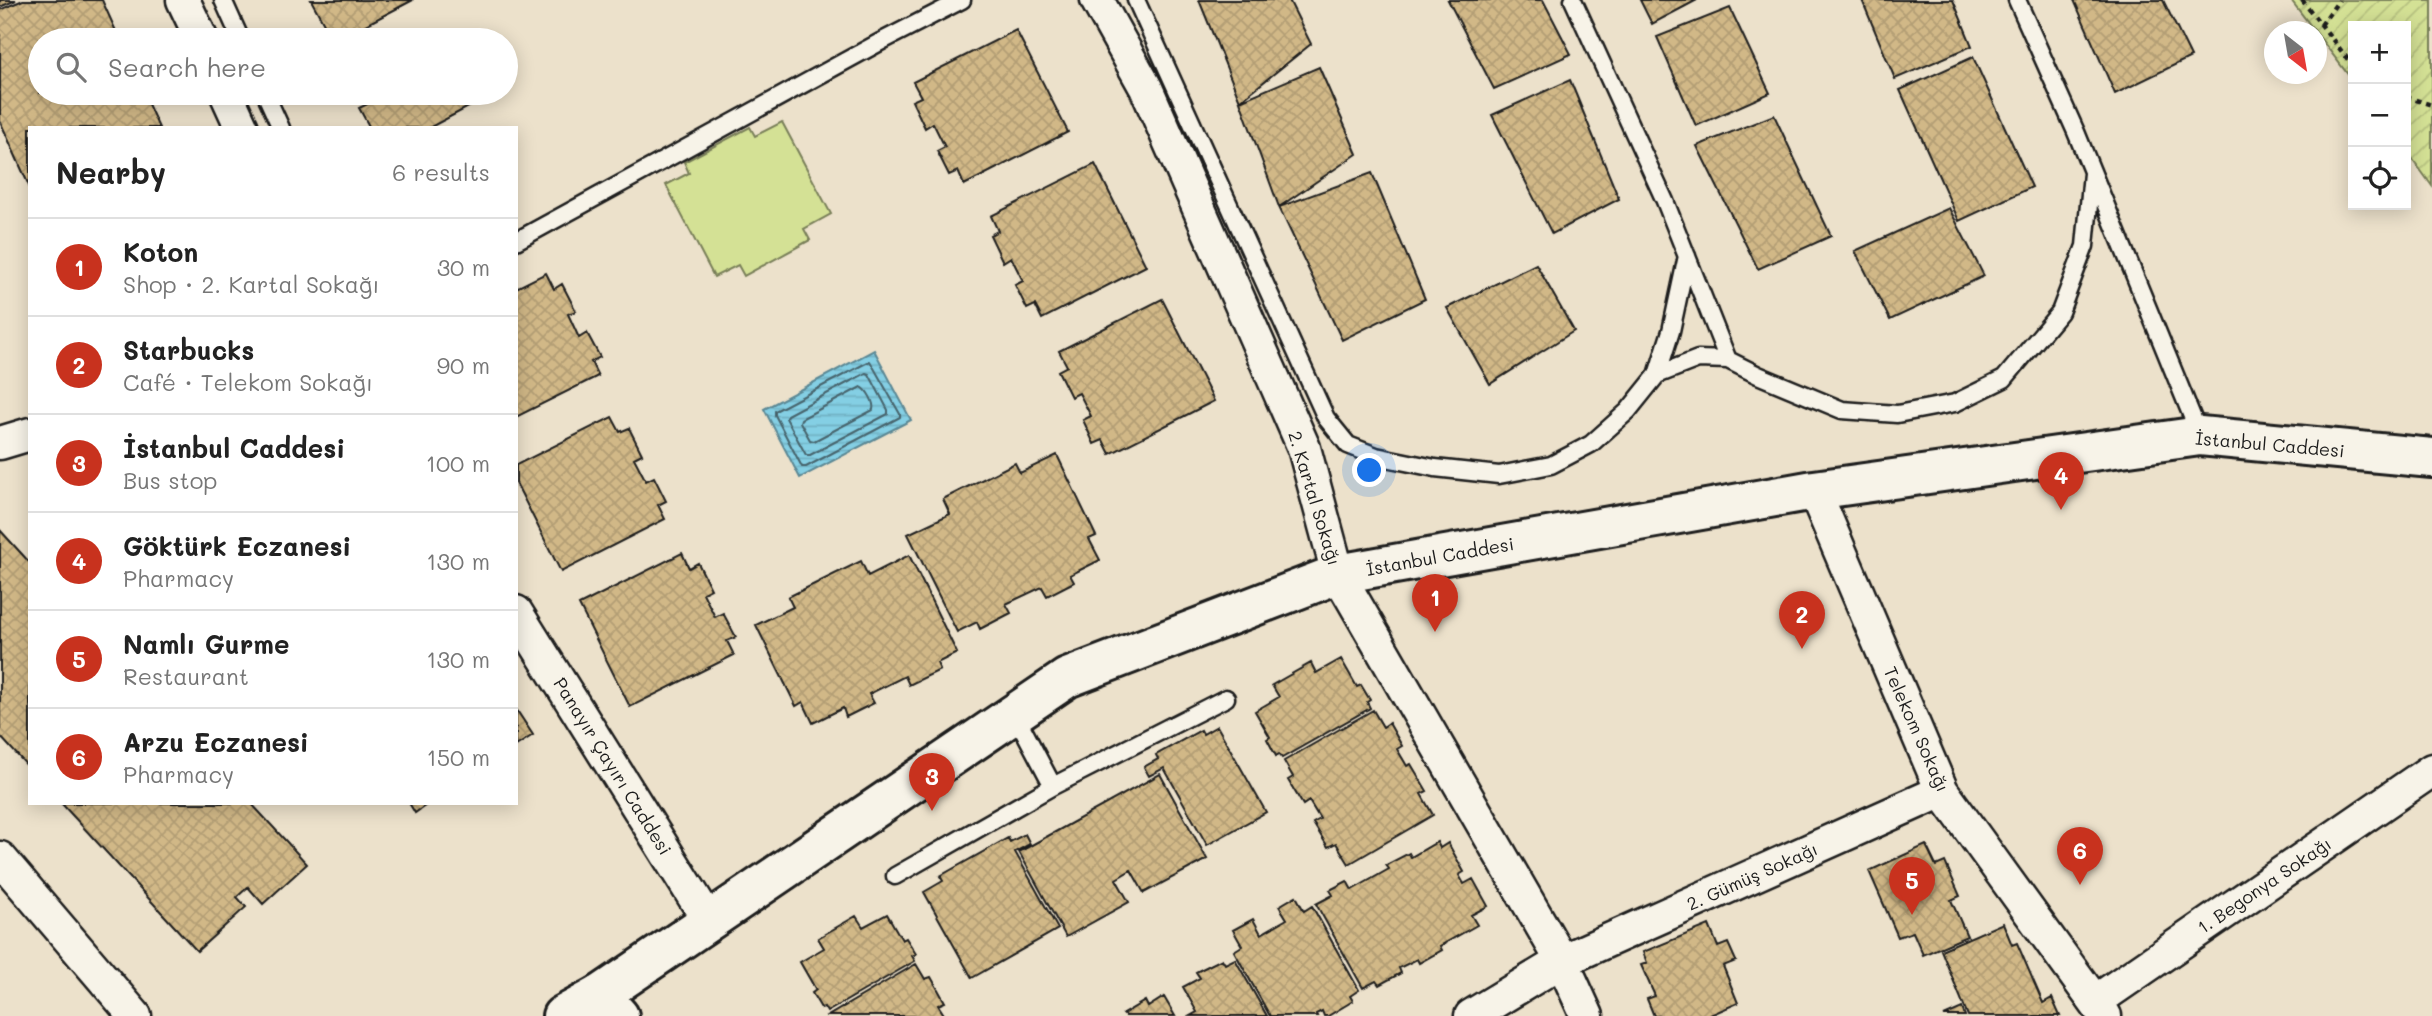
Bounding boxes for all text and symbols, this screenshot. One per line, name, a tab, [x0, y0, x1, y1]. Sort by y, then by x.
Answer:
north arrow	[2264, 21, 2327, 84]
map controls	[2348, 21, 2411, 210]
button: +	[2348, 21, 2411, 84]
search box	[28, 28, 518, 105]
icon: search	[52, 48, 90, 86]
text: Search here	[108, 50, 266, 84]
button: −	[2348, 84, 2411, 147]
button: locate	[2348, 147, 2411, 210]
text: Nearby	[56, 152, 166, 192]
text: 6 results	[392, 157, 490, 187]
text: Koton	[123, 235, 198, 269]
text: 1	[74, 252, 84, 282]
text: 30 m	[437, 252, 490, 282]
text: Shop · 2. Kartal Sokağı	[123, 269, 380, 299]
text: Starbucks	[123, 333, 254, 367]
text: 2	[73, 350, 85, 380]
text: 90 m	[437, 350, 490, 380]
text: Café · Telekom Sokağı	[123, 367, 373, 397]
street label: İstanbul Caddesi	[2194, 426, 2346, 462]
street label: 2. Kartal Sokağı	[1283, 428, 1347, 568]
text: İstanbul Caddesi	[123, 431, 345, 465]
text: 3	[72, 448, 86, 478]
text: 100 m	[426, 448, 490, 478]
pin: 4	[2038, 452, 2084, 510]
your location	[1352, 453, 1386, 487]
text: Bus stop	[123, 465, 218, 495]
text: Göktürk Eczanesi	[123, 529, 351, 563]
street label: İstanbul Caddesi	[1364, 531, 1516, 581]
text: 4	[72, 546, 86, 576]
text: 130 m	[426, 546, 490, 576]
text: Pharmacy	[123, 563, 234, 593]
pin: 1	[1412, 574, 1458, 632]
pin: 2	[1779, 591, 1825, 649]
text: Namlı Gurme	[123, 627, 289, 661]
text: 5	[72, 644, 86, 674]
text: 130 m	[426, 644, 490, 674]
text: Restaurant	[123, 661, 249, 691]
street label: Telekom Sokağı	[1879, 663, 1955, 795]
street label: Panayır Çayırı Caddesi	[548, 673, 678, 859]
text: Arzu Eczanesi	[123, 725, 309, 759]
text: 6	[72, 742, 86, 772]
text: 150 m	[426, 742, 490, 772]
pin: 3	[909, 753, 955, 811]
text: Pharmacy	[123, 759, 234, 789]
pin: 6	[2057, 827, 2103, 885]
street label: 1. Begonya Sokağı	[2192, 831, 2336, 939]
street label: 2. Gümüş Sokağı	[1683, 836, 1821, 916]
pin: 5	[1889, 857, 1935, 915]

